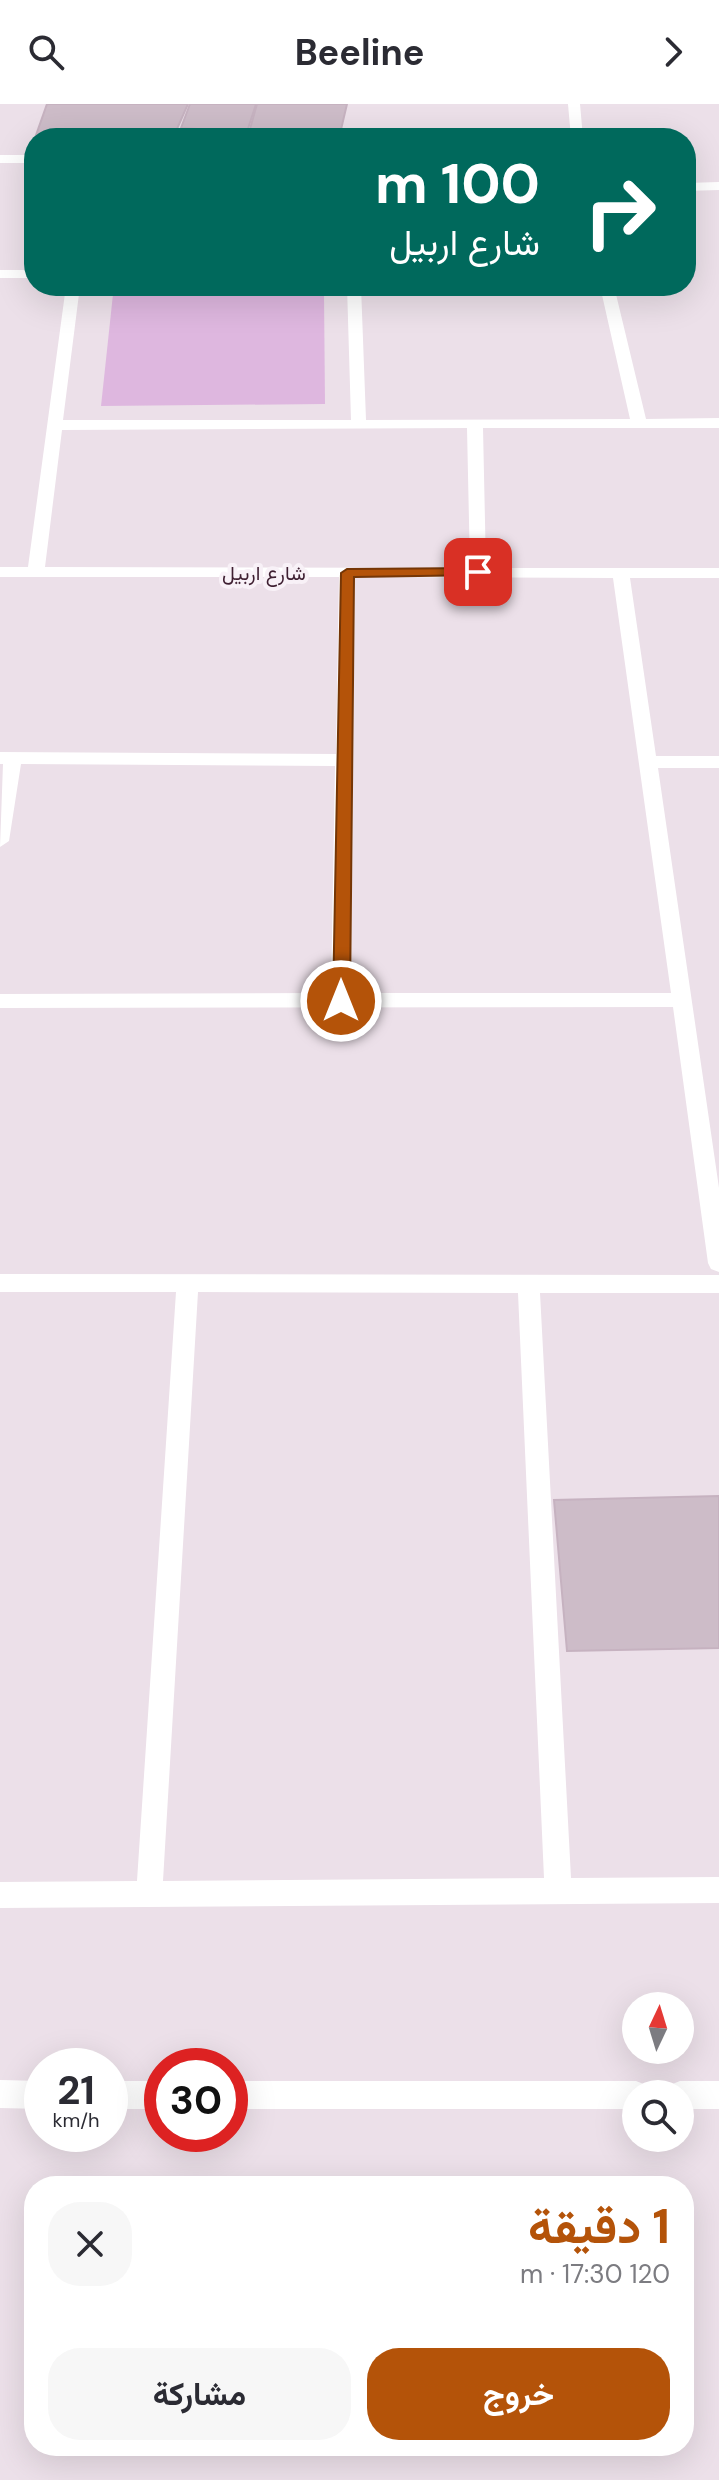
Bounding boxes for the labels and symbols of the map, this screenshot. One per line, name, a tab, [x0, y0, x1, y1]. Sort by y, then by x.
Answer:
pin	[444, 538, 512, 606]
street label: شارع اربيل	[222, 560, 306, 587]
position arrow	[299, 959, 383, 1043]
north arrow	[622, 1992, 694, 2064]
speed limit sign: 30	[144, 2048, 248, 2152]

